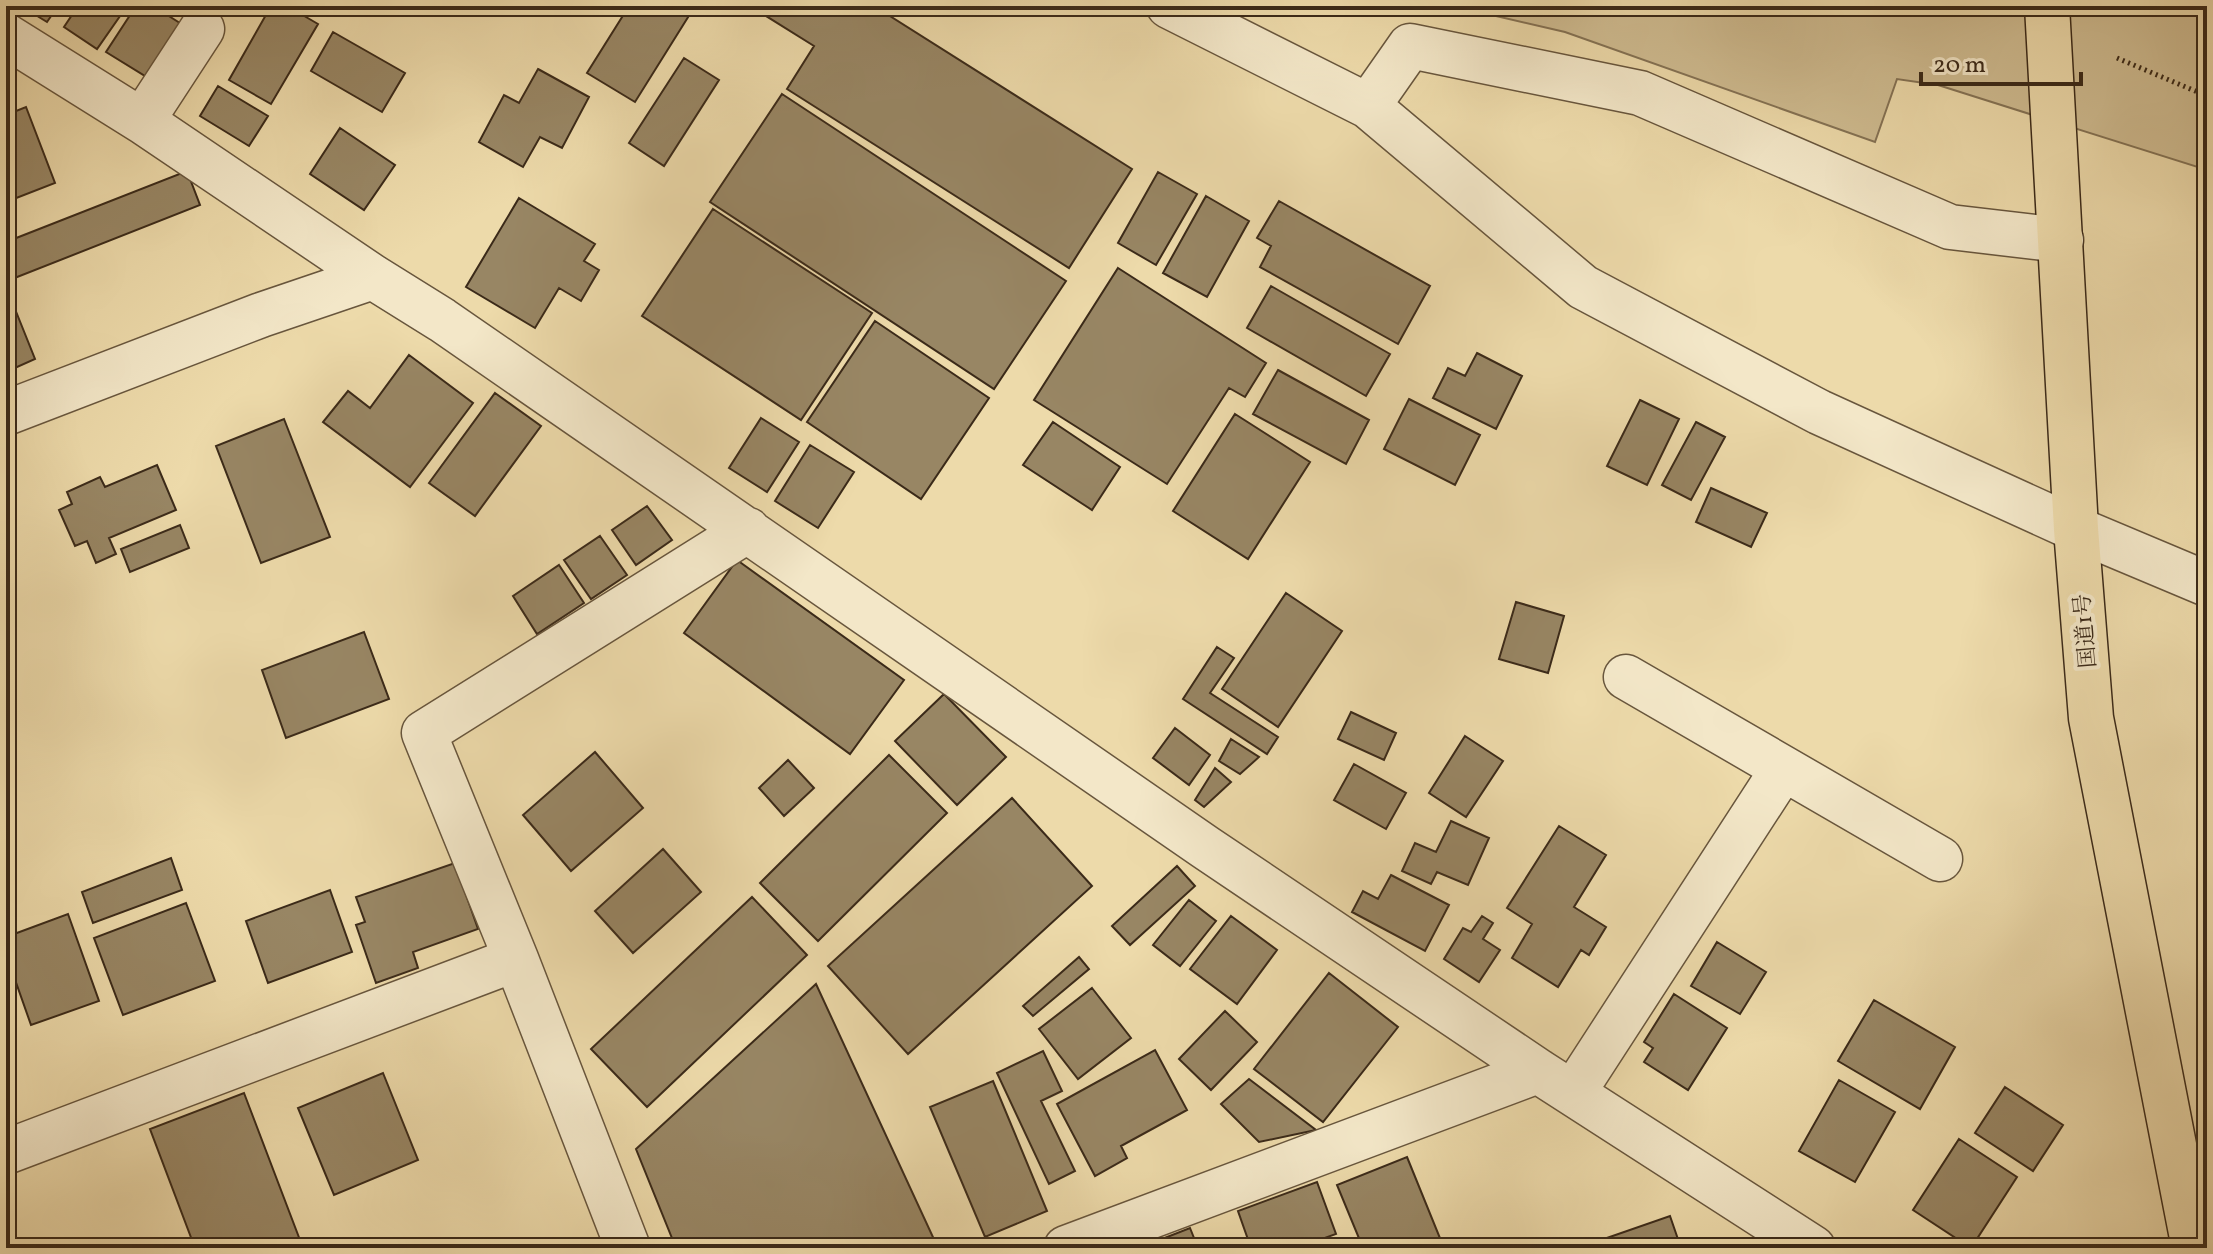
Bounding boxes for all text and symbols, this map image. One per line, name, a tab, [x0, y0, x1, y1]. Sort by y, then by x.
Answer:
scale bar	[1921, 36, 2081, 86]
text: 20 m	[1933, 49, 1986, 83]
street label: 国道1号	[2068, 592, 2105, 669]

